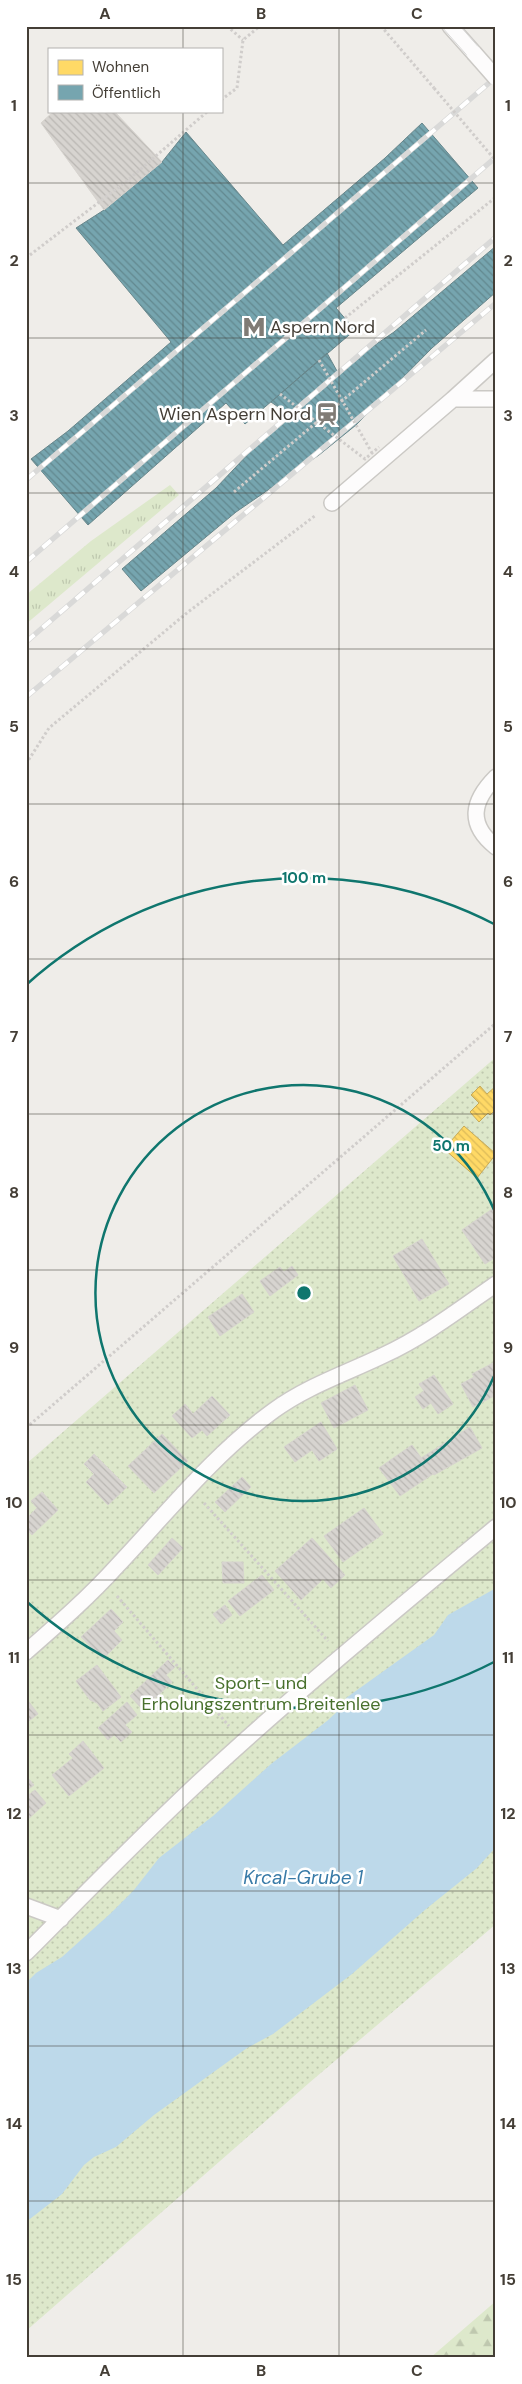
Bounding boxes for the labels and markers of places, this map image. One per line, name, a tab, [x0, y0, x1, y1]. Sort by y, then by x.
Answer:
metro station icon: Aspern Nord	[241, 314, 267, 340]
place label: Aspern Nord	[270, 315, 375, 339]
station icon: Wien Aspern Nord	[314, 401, 340, 427]
place label: Wien Aspern Nord	[159, 402, 311, 426]
centre of rings	[295, 1284, 313, 1302]

